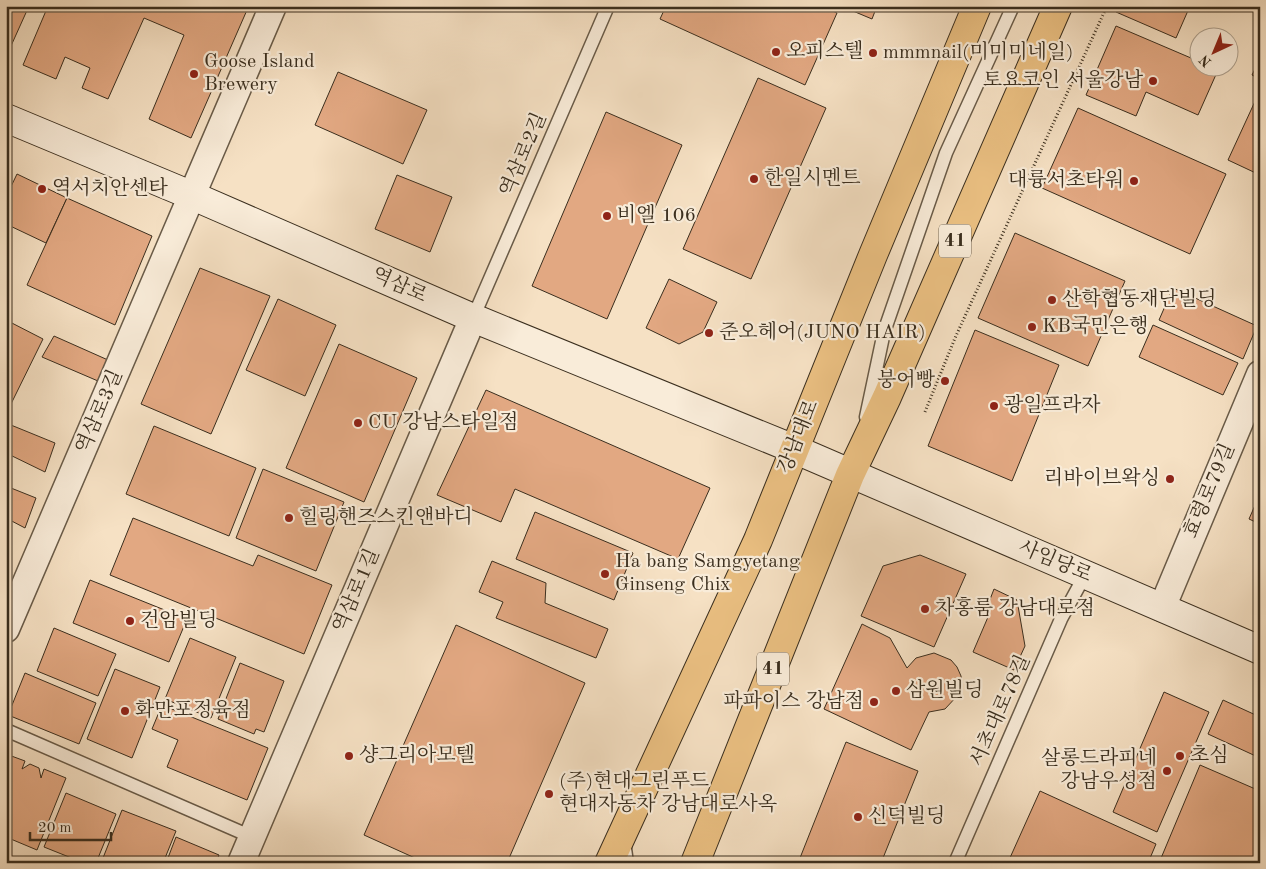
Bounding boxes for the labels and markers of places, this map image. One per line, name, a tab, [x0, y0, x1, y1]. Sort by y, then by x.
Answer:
place label: 오피스텔	[786, 40, 863, 62]
place label: mmmnail(미미미네일)	[883, 41, 1074, 63]
marker: 오피스텔	[770, 46, 782, 58]
marker: mmmnail(미미미네일)	[867, 47, 879, 59]
place label: Goose Island Brewery	[204, 52, 315, 95]
marker: Goose Island Brewery	[188, 68, 200, 80]
place label: 토요코인 서울강남	[983, 69, 1144, 91]
marker: 토요코인 서울강남	[1147, 75, 1159, 87]
place label: 한일시멘트	[764, 167, 861, 189]
place label: 대륭서초타워	[1008, 169, 1124, 191]
marker: 한일시멘트	[748, 173, 760, 185]
marker: 대륭서초타워	[1128, 175, 1140, 187]
place label: 역서치안센타	[52, 177, 169, 199]
marker: 역서치안센타	[36, 183, 48, 195]
place label: 비엘 106	[617, 203, 696, 226]
marker: 비엘 106	[601, 210, 613, 222]
place label: 산학협동재단빌딩	[1062, 288, 1217, 310]
marker: 산학협동재단빌딩	[1046, 294, 1058, 306]
place label: KB국민은행	[1042, 315, 1148, 337]
place label: 준오헤어(JUNO HAIR)	[719, 321, 926, 343]
marker: KB국민은행	[1026, 321, 1038, 333]
marker: 준오헤어(JUNO HAIR)	[703, 327, 715, 339]
place label: 붕어빵	[877, 369, 936, 391]
marker: 붕어빵	[939, 375, 951, 387]
place label: 광일프라자	[1004, 394, 1101, 416]
marker: 광일프라자	[988, 400, 1000, 412]
place label: CU 강남스타일점	[368, 411, 519, 433]
marker: CU 강남스타일점	[352, 417, 364, 429]
place label: 리바이브왁싱	[1044, 467, 1160, 489]
marker: 리바이브왁싱	[1164, 473, 1176, 485]
place label: 힐링핸즈스킨앤바디	[299, 506, 473, 528]
marker: 힐링핸즈스킨앤바디	[283, 512, 295, 524]
place label: Ha bang Samgyetang Ginseng Chix	[615, 552, 800, 595]
marker: Ha bang Samgyetang Ginseng Chix	[599, 568, 611, 580]
place label: 차홍룸 강남대로점	[935, 596, 1095, 619]
marker: 차홍룸 강남대로점	[919, 603, 931, 615]
place label: 건암빌딩	[140, 609, 217, 631]
marker: 건암빌딩	[124, 615, 136, 627]
place label: 삼원빌딩	[906, 679, 983, 701]
marker: 삼원빌딩	[890, 685, 902, 697]
place label: 파파이스 강남점	[723, 690, 864, 712]
marker: 파파이스 강남점	[868, 696, 880, 708]
place label: 화만포정육점	[135, 699, 251, 721]
marker: 화만포정육점	[119, 705, 131, 717]
place label: 샹그리아모텔	[359, 744, 475, 766]
place label: 초심	[1190, 744, 1229, 766]
place label: 살롱드라피네 강남우성점	[1041, 747, 1157, 792]
marker: 샹그리아모텔	[343, 750, 355, 762]
marker: 초심	[1174, 750, 1186, 762]
marker: 살롱드라피네 강남우성점	[1161, 765, 1173, 777]
place label: (주)현대그린푸드 현대자동차 강남대로사옥	[559, 770, 777, 815]
marker: (주)현대그린푸드 현대자동차 강남대로사옥	[543, 788, 555, 800]
place label: 신덕빌딩	[868, 805, 945, 827]
marker: 신덕빌딩	[852, 811, 864, 823]

